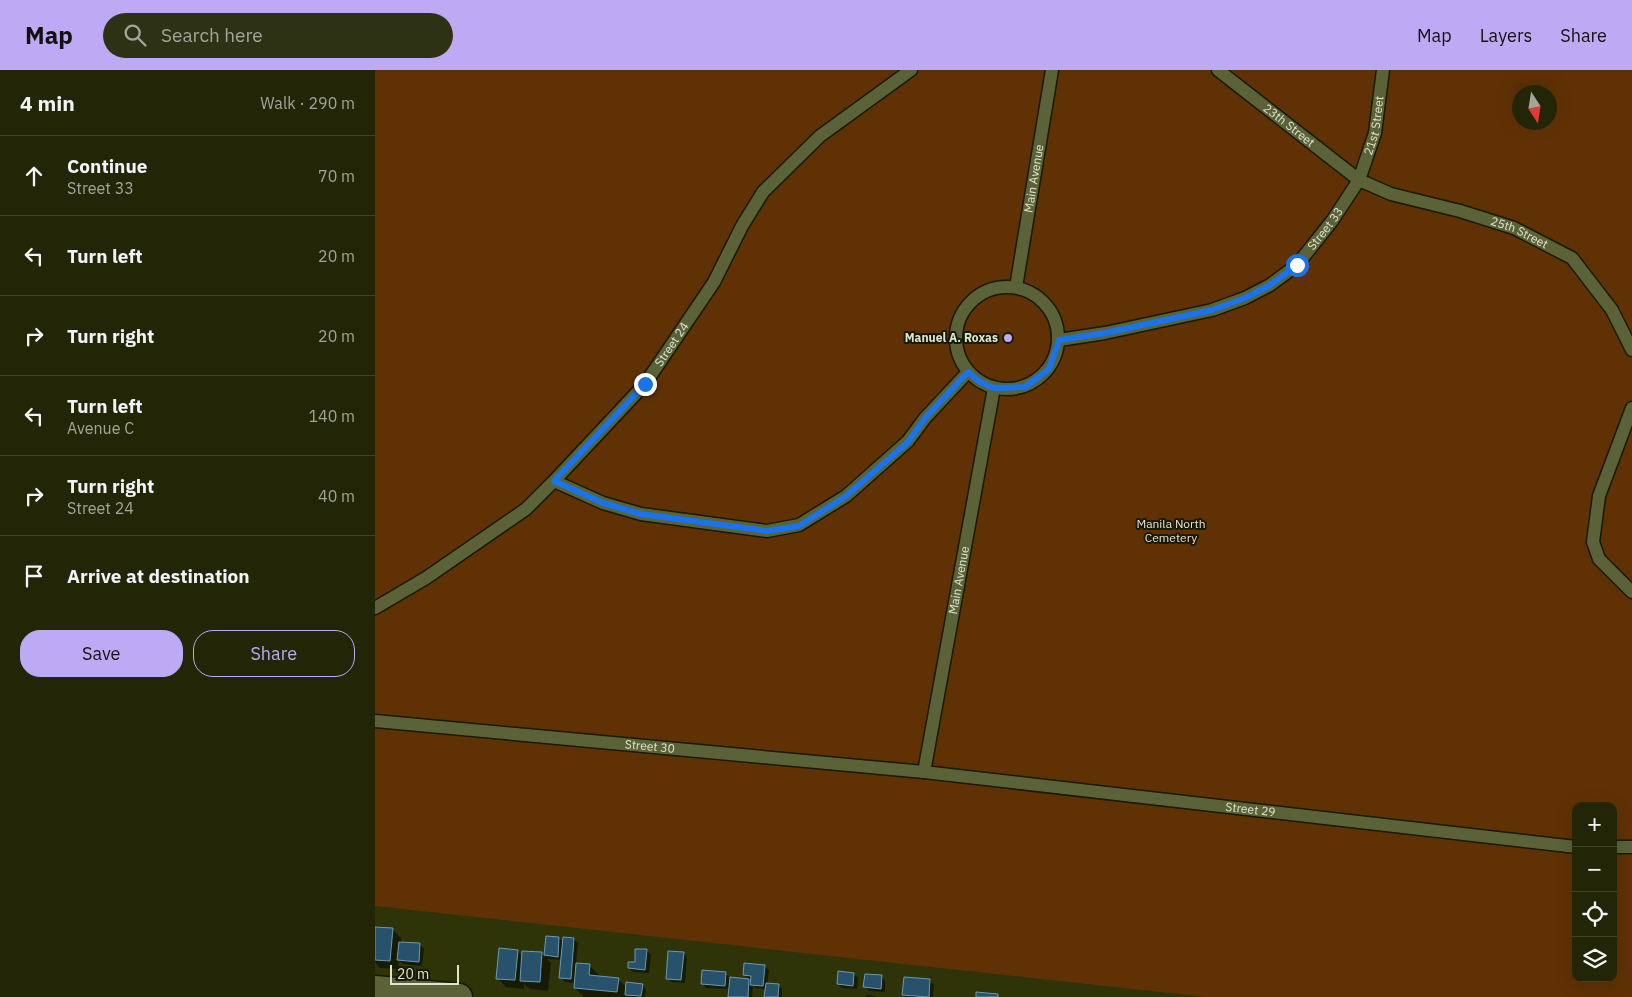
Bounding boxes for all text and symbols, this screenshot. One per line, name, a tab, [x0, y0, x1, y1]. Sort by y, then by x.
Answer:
search box	[103, 13, 453, 58]
text: Map	[25, 19, 73, 51]
icon: search	[121, 21, 149, 49]
text: Search here	[161, 23, 263, 47]
text: Map	[1417, 24, 1452, 47]
text: Layers	[1480, 24, 1532, 47]
text: Share	[1560, 24, 1607, 47]
north arrow	[1512, 85, 1557, 130]
text: 4 min	[20, 89, 75, 117]
text: Walk · 290 m	[260, 93, 355, 113]
street label: 21st Street	[1360, 95, 1387, 157]
street label: 23th Street	[1261, 100, 1318, 150]
street label: Main Avenue	[1020, 143, 1047, 214]
text: Continue	[67, 154, 147, 178]
icon: ahead	[20, 162, 48, 190]
text: 70 m	[318, 166, 355, 186]
text: Street 33	[67, 178, 134, 198]
street label: Street 33	[1304, 204, 1346, 253]
street label: 25th Street	[1489, 213, 1551, 251]
icon: left	[20, 242, 48, 270]
text: Turn left	[67, 244, 143, 268]
text: 20 m	[318, 246, 355, 266]
route start	[1286, 254, 1309, 277]
street label: Street 24	[651, 319, 692, 369]
icon: right	[20, 322, 48, 350]
text: Turn right	[67, 324, 154, 348]
text: 20 m	[318, 326, 355, 346]
place label: Manuel A. Roxas	[905, 330, 998, 345]
marker: Manuel A. Roxas	[1002, 332, 1014, 344]
route end	[634, 373, 657, 396]
text: Turn left	[67, 394, 143, 418]
icon: left	[20, 402, 48, 430]
text: 140 m	[308, 406, 355, 426]
text: Avenue C	[67, 418, 134, 438]
text: Turn right	[67, 474, 154, 498]
icon: right	[20, 482, 48, 510]
text: 40 m	[318, 486, 355, 506]
text: Street 24	[67, 498, 134, 518]
park label: Manila North Cemetery	[1136, 516, 1206, 545]
street label: Main Avenue	[945, 544, 972, 615]
icon: arrive	[20, 562, 48, 590]
text: Arrive at destination	[67, 564, 250, 588]
button: Save	[20, 630, 183, 677]
button: Share	[193, 630, 355, 677]
street label: Street 30	[624, 736, 676, 756]
street label: Street 29	[1225, 799, 1276, 819]
map controls	[1572, 802, 1617, 982]
button: +	[1572, 802, 1617, 847]
button: −	[1572, 847, 1617, 892]
button: locate	[1572, 892, 1617, 937]
button: layers	[1572, 937, 1617, 982]
scale bar	[390, 962, 459, 985]
text: 20 m	[397, 965, 429, 983]

